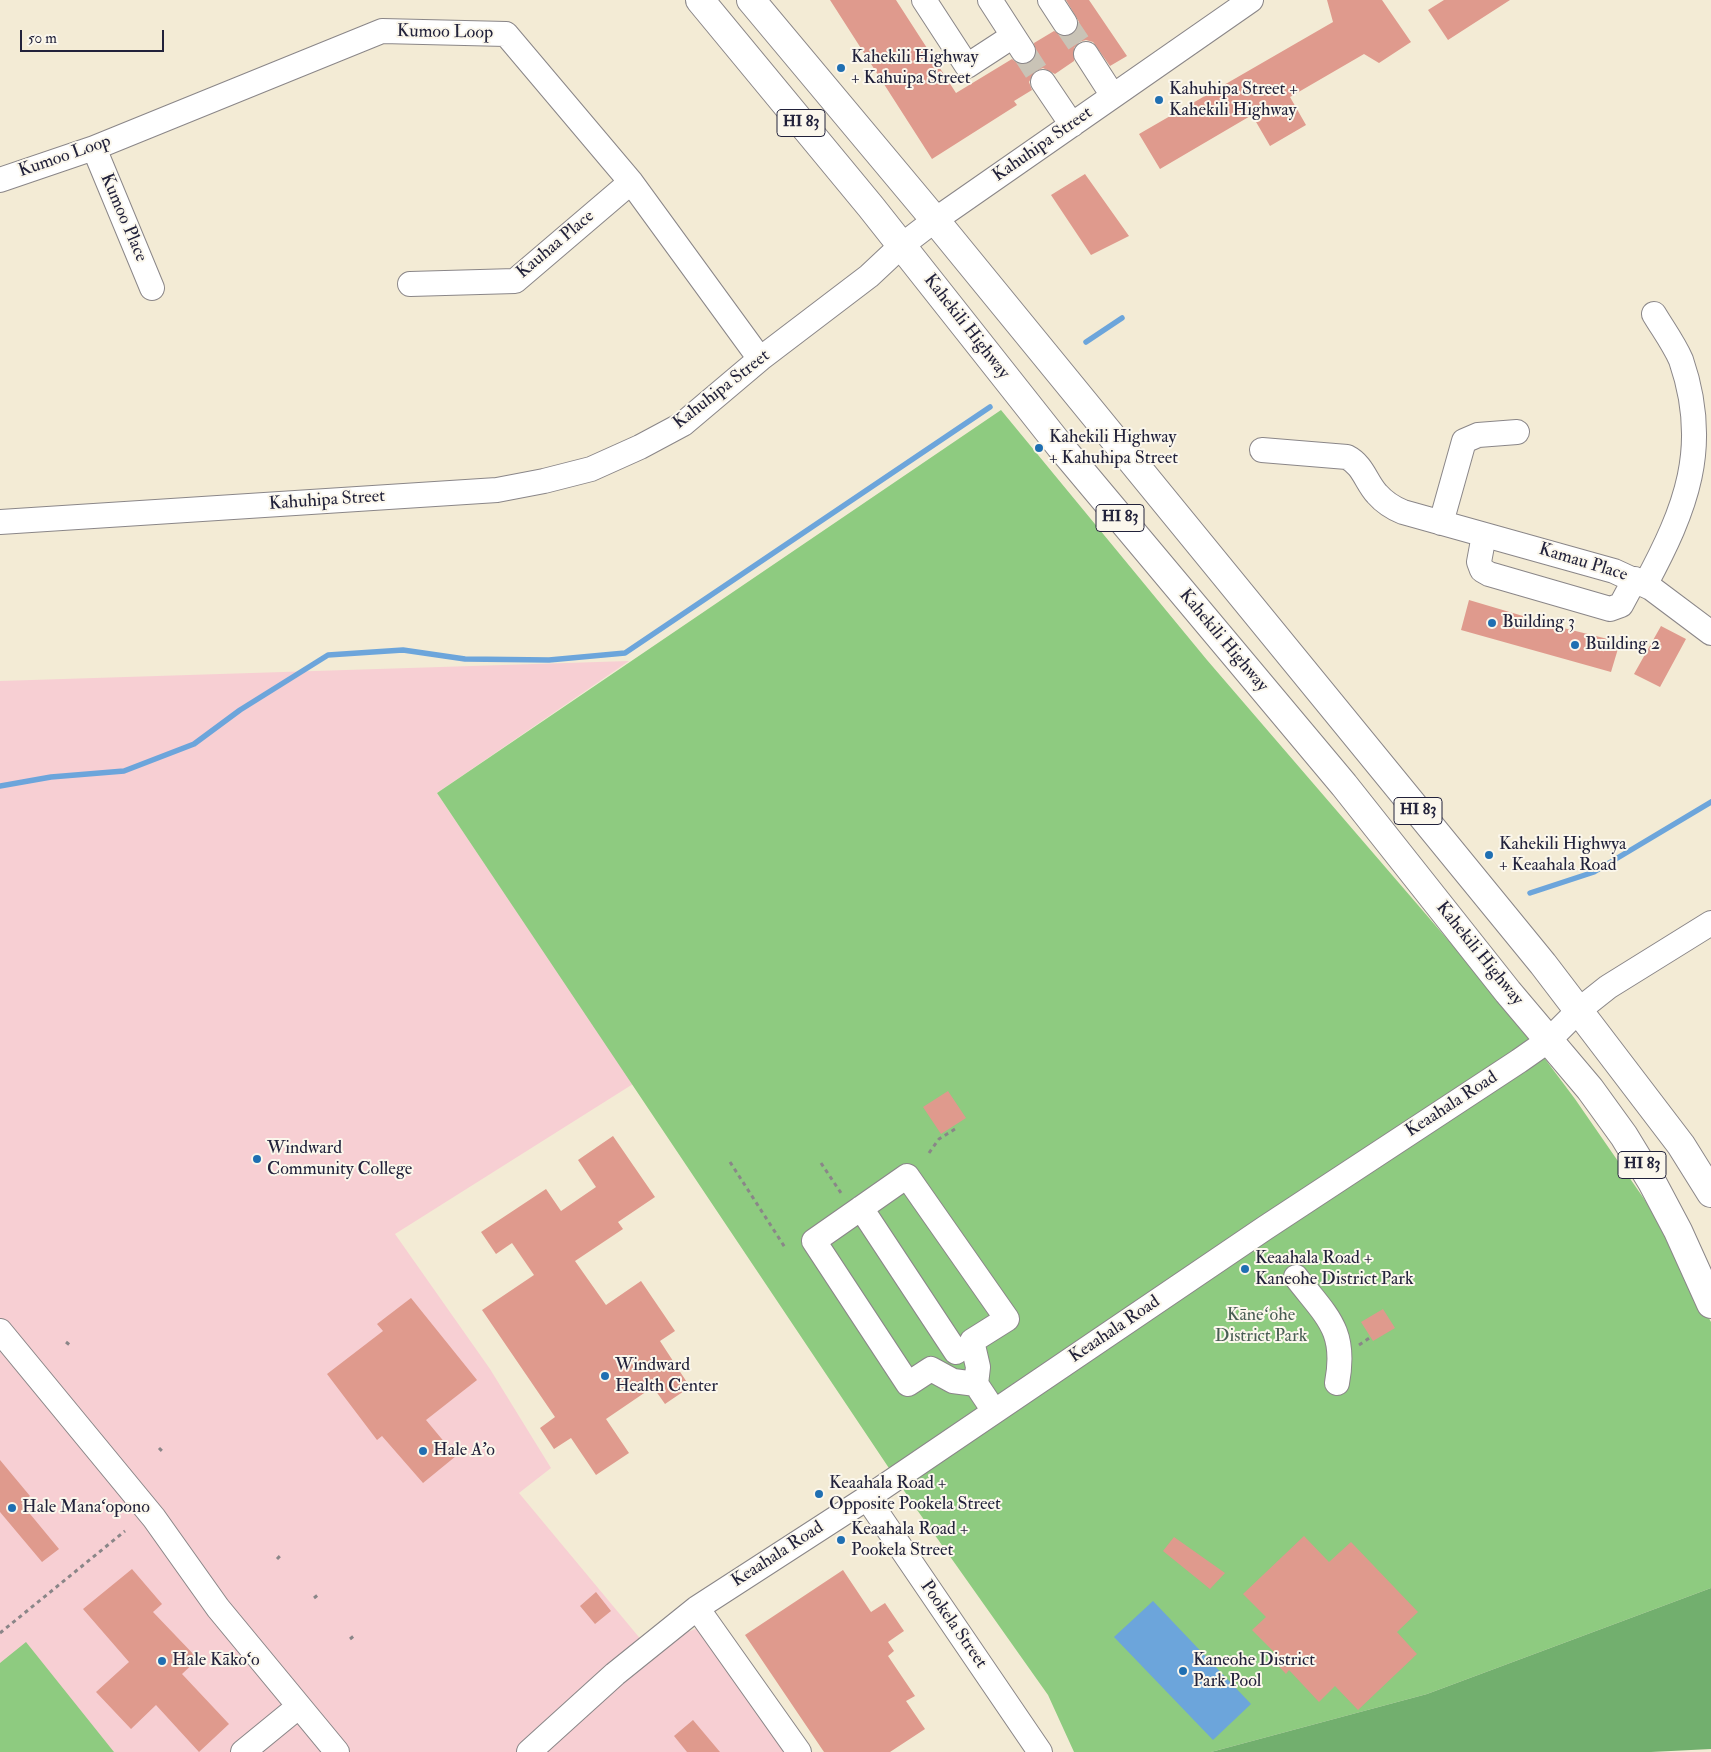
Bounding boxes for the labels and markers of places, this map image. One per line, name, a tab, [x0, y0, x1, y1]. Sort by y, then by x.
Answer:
place label: Kahekili Highway + Kahuipa Street	[851, 47, 978, 90]
marker: Kahekili Highway + Kahuipa Street	[835, 62, 847, 74]
place label: Kahuhipa Street + Kahekili Highway	[1169, 79, 1298, 122]
marker: Kahuhipa Street + Kahekili Highway	[1153, 94, 1165, 106]
place label: Kahekili Highway + Kahuhipa Street	[1049, 427, 1178, 469]
marker: Kahekili Highway + Kahuhipa Street	[1033, 442, 1045, 454]
place label: Building 3	[1502, 612, 1575, 634]
marker: Building 3	[1486, 617, 1498, 629]
place label: Building 2	[1585, 634, 1660, 656]
marker: Building 2	[1569, 639, 1581, 651]
place label: Kahekili Highwya + Keaahala Road	[1499, 834, 1627, 876]
marker: Kahekili Highwya + Keaahala Road	[1483, 849, 1495, 861]
place label: Windward Community College	[267, 1138, 412, 1180]
marker: Windward Community College	[251, 1153, 263, 1165]
place label: Keaahala Road + Kaneohe District Park	[1255, 1248, 1414, 1290]
marker: Keaahala Road + Kaneohe District Park	[1239, 1263, 1251, 1275]
place label: Windward Health Center	[615, 1355, 718, 1398]
marker: Windward Health Center	[599, 1370, 611, 1382]
place label: Hale A'o	[433, 1440, 495, 1462]
marker: Hale A'o	[417, 1445, 429, 1457]
place label: Keaahala Road + Opposite Pookela Street	[829, 1473, 1001, 1516]
marker: Keaahala Road + Opposite Pookela Street	[813, 1488, 825, 1500]
place label: Hale Mana‘opono	[22, 1497, 150, 1519]
marker: Hale Mana‘opono	[6, 1502, 18, 1514]
place label: Keaahala Road + Pookela Street	[851, 1519, 969, 1562]
marker: Keaahala Road + Pookela Street	[835, 1534, 847, 1546]
place label: Hale Kāko‘o	[172, 1650, 260, 1672]
place label: Kaneohe District Park Pool	[1193, 1650, 1315, 1692]
marker: Hale Kāko‘o	[156, 1655, 168, 1667]
marker: Kaneohe District Park Pool	[1177, 1665, 1189, 1677]

